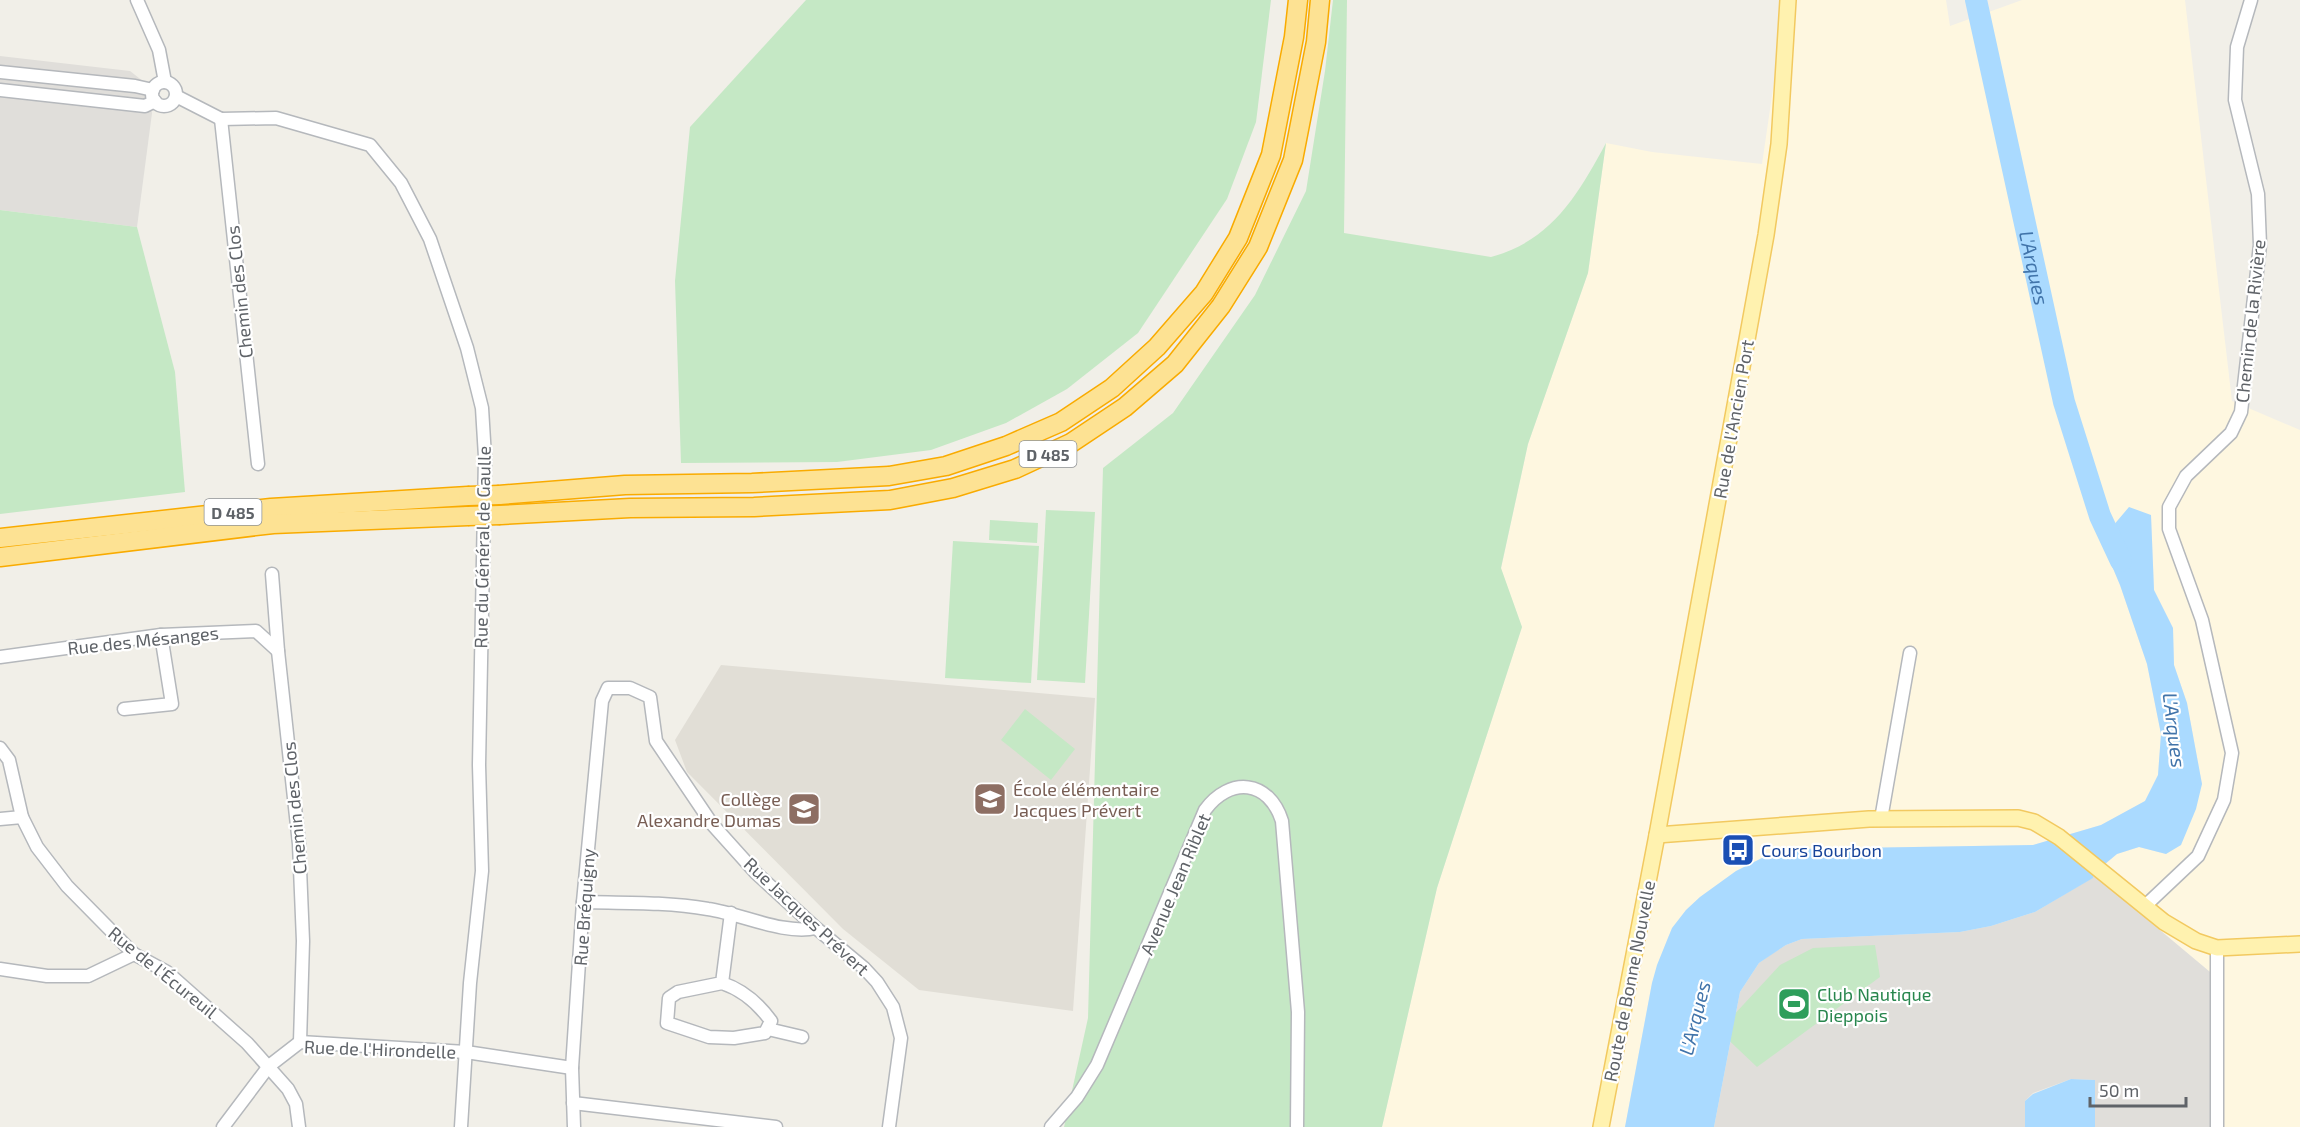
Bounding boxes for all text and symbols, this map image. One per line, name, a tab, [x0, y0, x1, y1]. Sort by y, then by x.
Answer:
street label: Chemin des Clos	[221, 225, 257, 359]
water label: L'Arques	[2015, 228, 2054, 307]
street label: Chemin de la Rivière	[2230, 238, 2270, 404]
street label: Rue de l'Ancien Port	[1708, 338, 1758, 500]
road number: D 485	[1020, 441, 1076, 467]
street label: Rue du Général de Gaulle	[469, 446, 495, 648]
road number: D 485	[204, 499, 262, 525]
street label: Rue des Mésanges	[66, 621, 220, 659]
water label: L'Arques	[2158, 691, 2192, 769]
street label: Chemin des Clos	[277, 741, 311, 875]
place label: École élémentaire Jacques Prévert	[1013, 778, 1159, 821]
school or university icon: École élémentaire Jacques Prévert	[972, 781, 1008, 817]
place label: Collège Alexandre Dumas	[637, 788, 781, 831]
school or university icon: Collège Alexandre Dumas	[786, 791, 822, 827]
street label: Avenue Jean Riblet	[1135, 810, 1215, 958]
bus stop icon: Cours Bourbon	[1720, 832, 1756, 868]
place label: Cours Bourbon	[1761, 839, 1882, 861]
street label: Rue Bréquigny	[569, 847, 599, 967]
street label: Rue Jacques Prévert	[740, 852, 874, 980]
street label: Route de Bonne Nouvelle	[1599, 878, 1659, 1084]
street label: Rue de l'Écureuil	[104, 921, 222, 1023]
water label: L'Arques	[1673, 978, 1715, 1058]
place label: Club Nautique Dieppois	[1817, 983, 1931, 1026]
sports icon: Club Nautique Dieppois	[1776, 986, 1812, 1022]
street label: Rue de l'Hirondelle	[304, 1035, 456, 1063]
scale bar	[2090, 1070, 2186, 1108]
text: 50 m	[2099, 1079, 2139, 1101]

